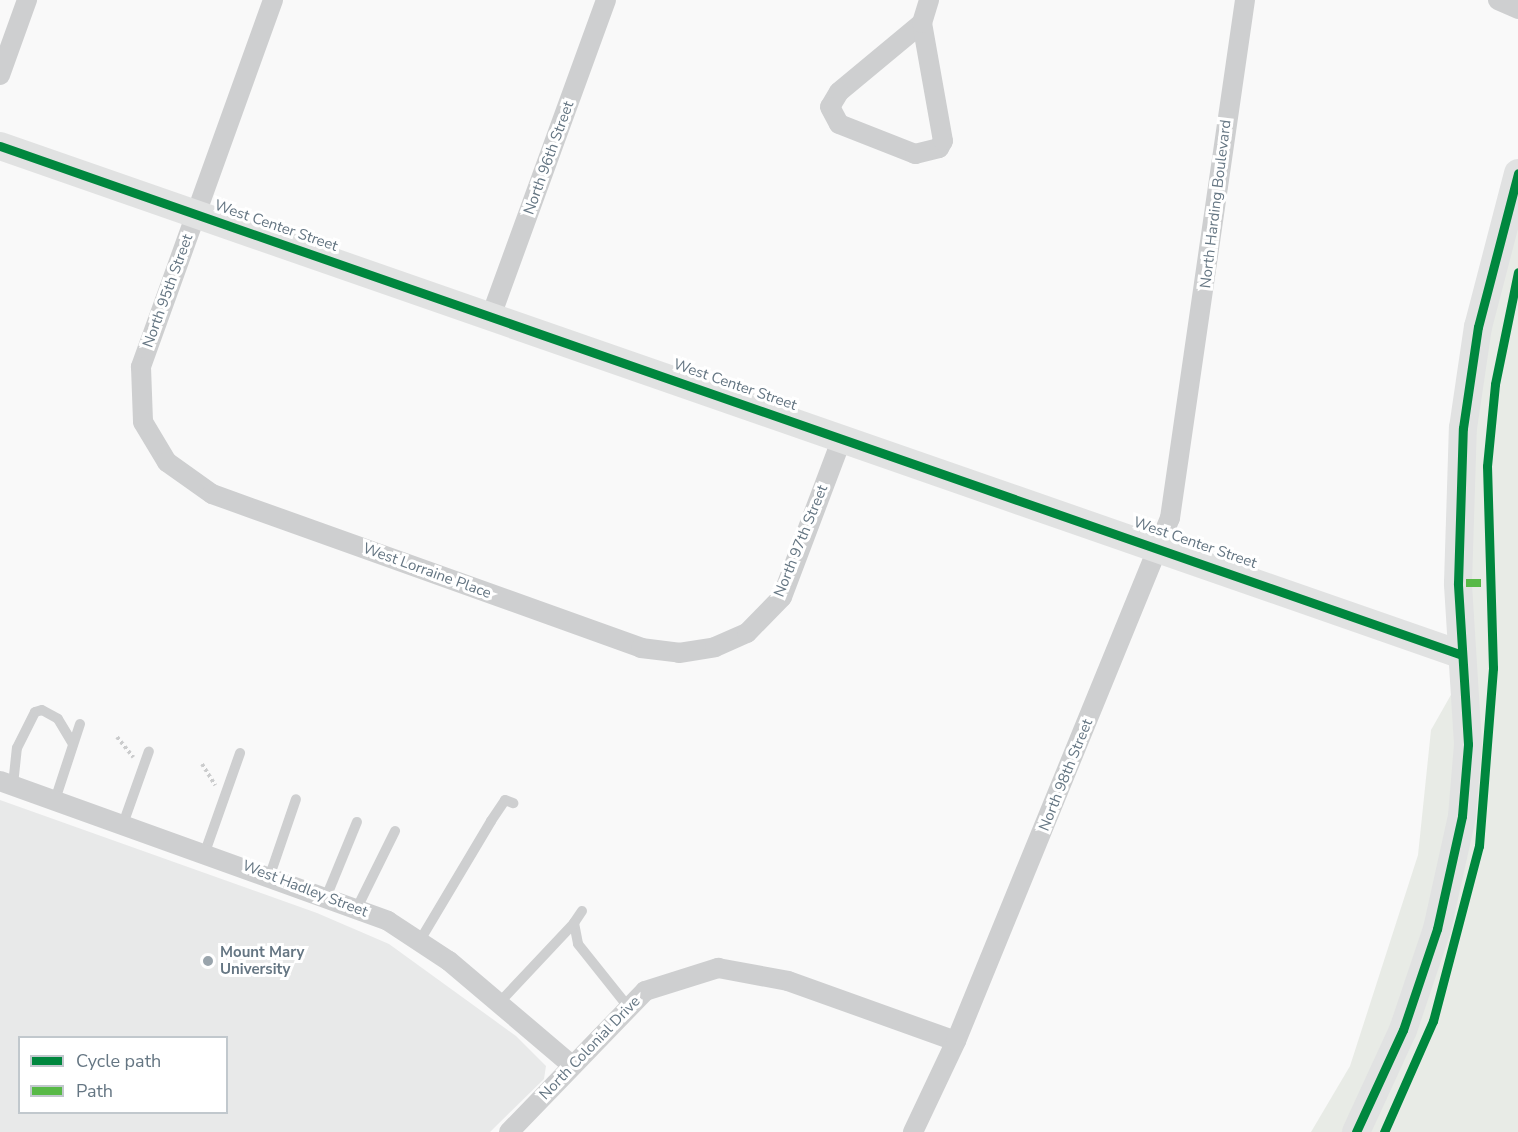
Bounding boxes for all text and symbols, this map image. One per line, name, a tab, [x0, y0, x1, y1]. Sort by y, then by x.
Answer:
street label: North 96th Street	[520, 99, 578, 217]
street label: North Harding Boulevard	[1197, 119, 1235, 289]
street label: West Center Street	[212, 196, 340, 256]
street label: North 95th Street	[139, 232, 197, 350]
street label: West Center Street	[671, 355, 799, 415]
street label: North 97th Street	[770, 482, 832, 600]
street label: West Center Street	[1131, 513, 1259, 573]
street label: West Lorraine Place	[360, 539, 494, 603]
street label: North 98th Street	[1035, 716, 1097, 834]
street label: West Hadley Street	[240, 857, 370, 921]
place label: Mount Mary University	[220, 943, 304, 978]
marker: Mount Mary University	[201, 954, 215, 968]
street label: North Colonial Drive	[536, 992, 644, 1104]
legend	[18, 1036, 228, 1114]
text: Cycle path	[76, 1049, 161, 1073]
text: Path	[76, 1079, 113, 1103]

